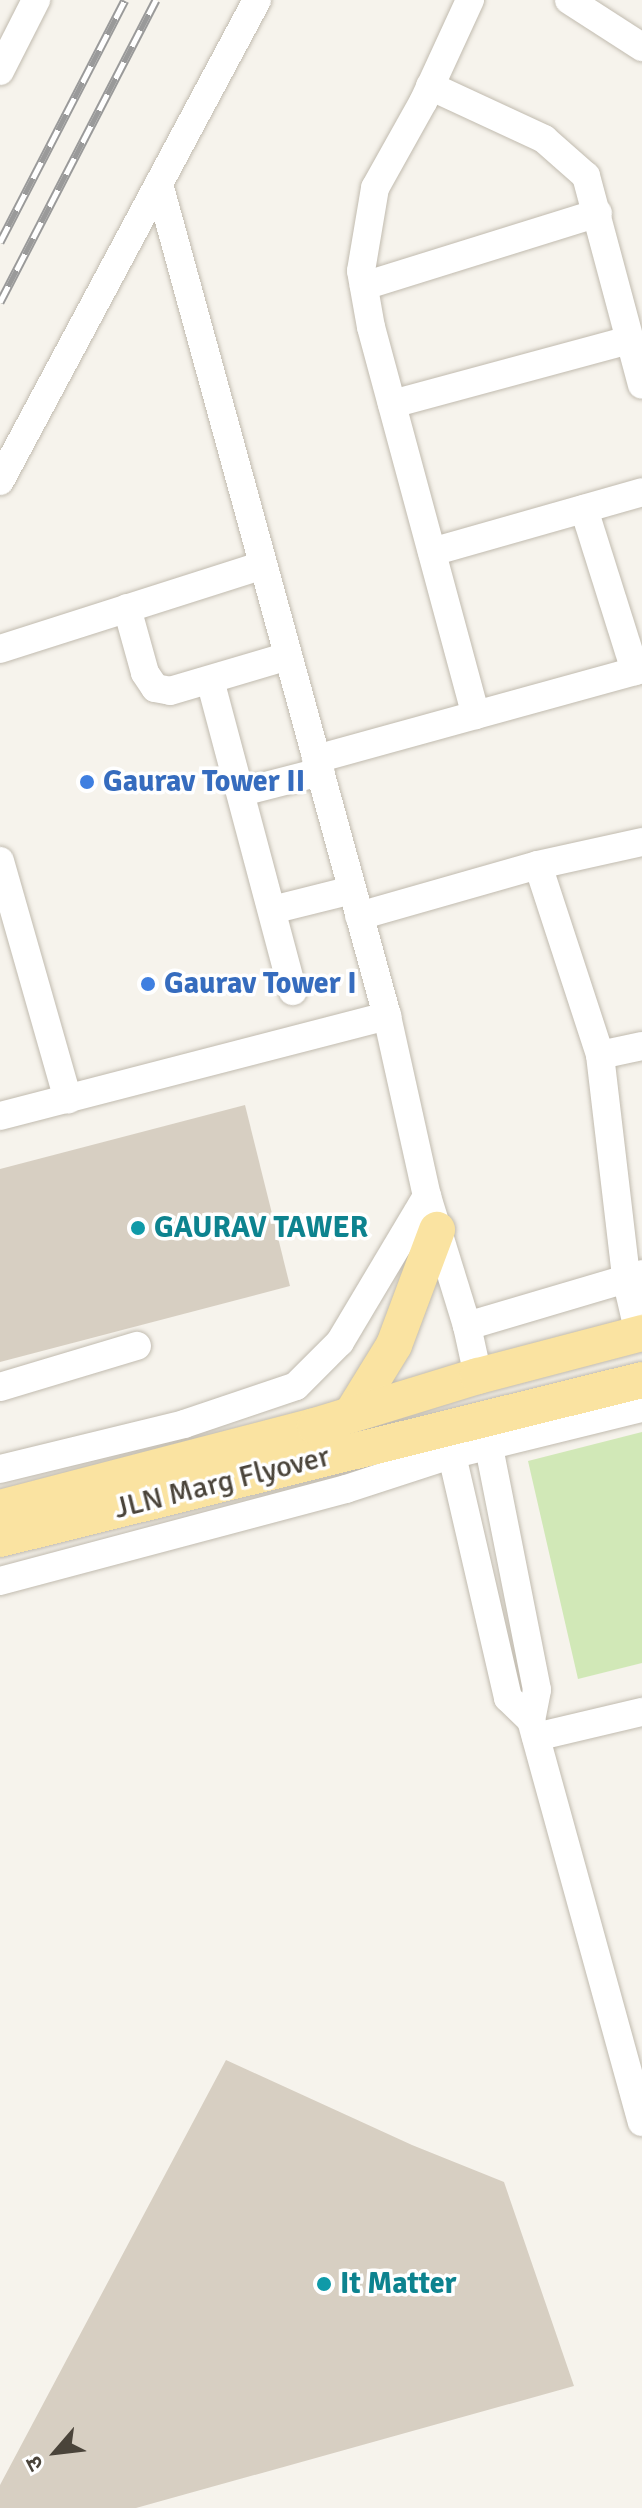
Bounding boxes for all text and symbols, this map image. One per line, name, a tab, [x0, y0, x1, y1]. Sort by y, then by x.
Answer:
place label: Gaurav Tower II	[103, 764, 305, 800]
marker: Gaurav Tower II	[78, 773, 96, 791]
place label: Gaurav Tower I	[164, 966, 357, 1002]
marker: Gaurav Tower I	[139, 975, 157, 993]
place label: GAURAV TAWER	[154, 1210, 368, 1246]
marker: GAURAV TAWER	[129, 1219, 147, 1237]
street label: JLN Marg Flyover	[111, 1439, 333, 1527]
place label: It Matter	[340, 2266, 457, 2302]
marker: It Matter	[315, 2275, 333, 2293]
north arrow	[16, 2412, 96, 2492]
text: उ	[19, 2451, 49, 2476]

